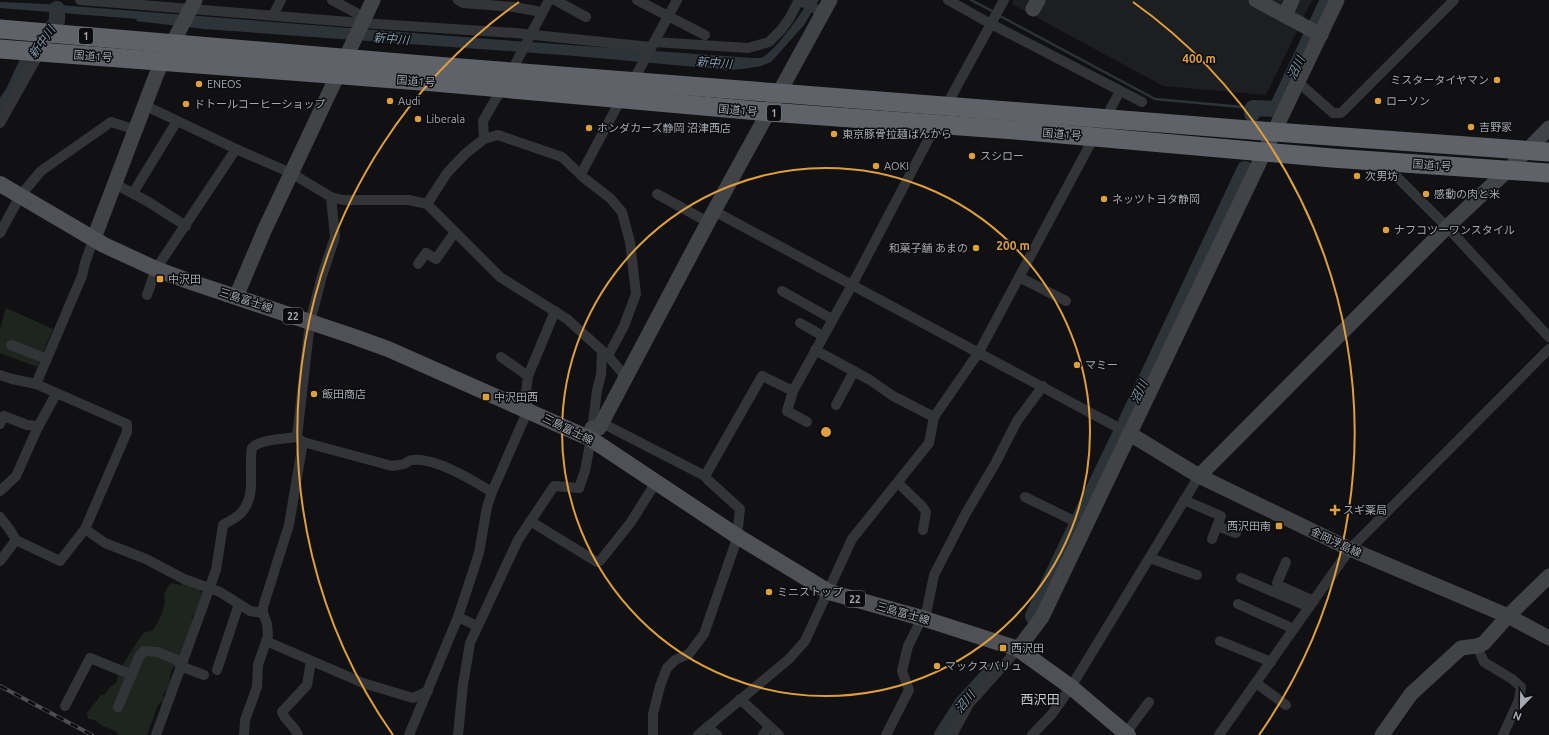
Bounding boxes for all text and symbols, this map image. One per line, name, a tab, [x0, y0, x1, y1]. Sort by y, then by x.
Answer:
water label: 新中川	[26, 22, 58, 60]
road number: 1	[79, 28, 93, 44]
water label: 新中川	[373, 31, 411, 46]
street label: 国道1号	[73, 49, 113, 63]
text: 400 m	[1182, 52, 1216, 65]
water label: 沼川	[1285, 52, 1307, 81]
water label: 新中川	[696, 55, 734, 70]
street label: 国道1号	[396, 74, 436, 88]
place label: ミスタータイヤマン	[1390, 74, 1489, 86]
marker: ミスタータイヤマン	[1492, 75, 1502, 85]
place label: ENEOS	[207, 78, 242, 90]
marker: ENEOS	[194, 79, 204, 89]
place label: Audi	[398, 95, 421, 107]
place label: ローソン	[1386, 95, 1430, 107]
marker: Audi	[385, 96, 395, 106]
marker: ローソン	[1373, 96, 1383, 106]
place label: ドトールコーヒーショップ	[194, 98, 326, 110]
marker: ドトールコーヒーショップ	[181, 99, 191, 109]
street label: 国道1号	[718, 102, 758, 118]
road number: 1	[767, 105, 781, 121]
place label: Liberala	[426, 113, 465, 125]
marker: Liberala	[413, 114, 423, 124]
place label: 吉野家	[1479, 121, 1512, 133]
place label: ホンダカーズ静岡 沼津西店	[597, 122, 731, 134]
marker: 吉野家	[1466, 122, 1476, 132]
marker: ホンダカーズ静岡 沼津西店	[584, 123, 594, 133]
street label: 国道1号	[1042, 126, 1082, 142]
place label: 東京豚骨拉麺ばんから	[842, 128, 952, 140]
marker: 東京豚骨拉麺ばんから	[829, 129, 839, 139]
place label: スシロー	[980, 150, 1024, 162]
marker: スシロー	[967, 151, 977, 161]
street label: 国道1号	[1412, 158, 1452, 172]
place label: AOKI	[884, 160, 909, 172]
marker: AOKI	[871, 161, 881, 171]
place label: 次男坊	[1365, 170, 1398, 182]
marker: 次男坊	[1352, 171, 1362, 181]
place label: 感動の肉と米	[1434, 188, 1500, 200]
marker: 感動の肉と米	[1421, 189, 1431, 199]
place label: ネッツトヨタ静岡	[1112, 193, 1200, 205]
marker: ネッツトヨタ静岡	[1099, 194, 1109, 204]
place label: ナフコツーワンスタイル	[1394, 224, 1515, 236]
marker: ナフコツーワンスタイル	[1381, 225, 1391, 235]
text: 200 m	[996, 239, 1030, 252]
place label: 和菓子舗 あまの	[888, 242, 968, 254]
marker: 和菓子舗 あまの	[971, 243, 981, 253]
place label: 中沢田	[168, 273, 201, 285]
marker: 中沢田	[155, 274, 165, 284]
street label: 三島富士線	[218, 286, 274, 314]
road number: 22	[283, 308, 303, 324]
place label: マミー	[1085, 359, 1118, 371]
marker: マミー	[1072, 360, 1082, 370]
water label: 沼川	[1128, 376, 1150, 405]
place label: 飯田商店	[322, 388, 366, 400]
marker: 飯田商店	[309, 389, 319, 399]
place label: 中沢田西	[494, 391, 538, 403]
marker: 中沢田西	[481, 392, 491, 402]
street label: 三島富士線	[541, 412, 595, 446]
centre of rings	[819, 425, 833, 439]
place label: スギ薬局	[1343, 504, 1387, 516]
marker: スギ薬局	[1330, 505, 1340, 515]
place label: 西沢田南	[1227, 520, 1271, 532]
marker: 西沢田南	[1274, 521, 1284, 531]
street label: 金岡浮島線	[1309, 525, 1363, 559]
place label: ミニストップ	[777, 586, 843, 598]
marker: ミニストップ	[764, 587, 774, 597]
road number: 22	[845, 591, 865, 607]
street label: 三島富士線	[875, 600, 931, 626]
place label: 西沢田	[1011, 642, 1044, 654]
marker: 西沢田	[998, 643, 1008, 653]
place label: マックスバリュ	[945, 660, 1022, 672]
marker: マックスバリュ	[932, 661, 942, 671]
water label: 沼川	[952, 687, 978, 715]
north arrow	[1501, 687, 1541, 727]
district label: 西沢田	[1020, 692, 1060, 706]
text: N	[1511, 709, 1523, 723]

